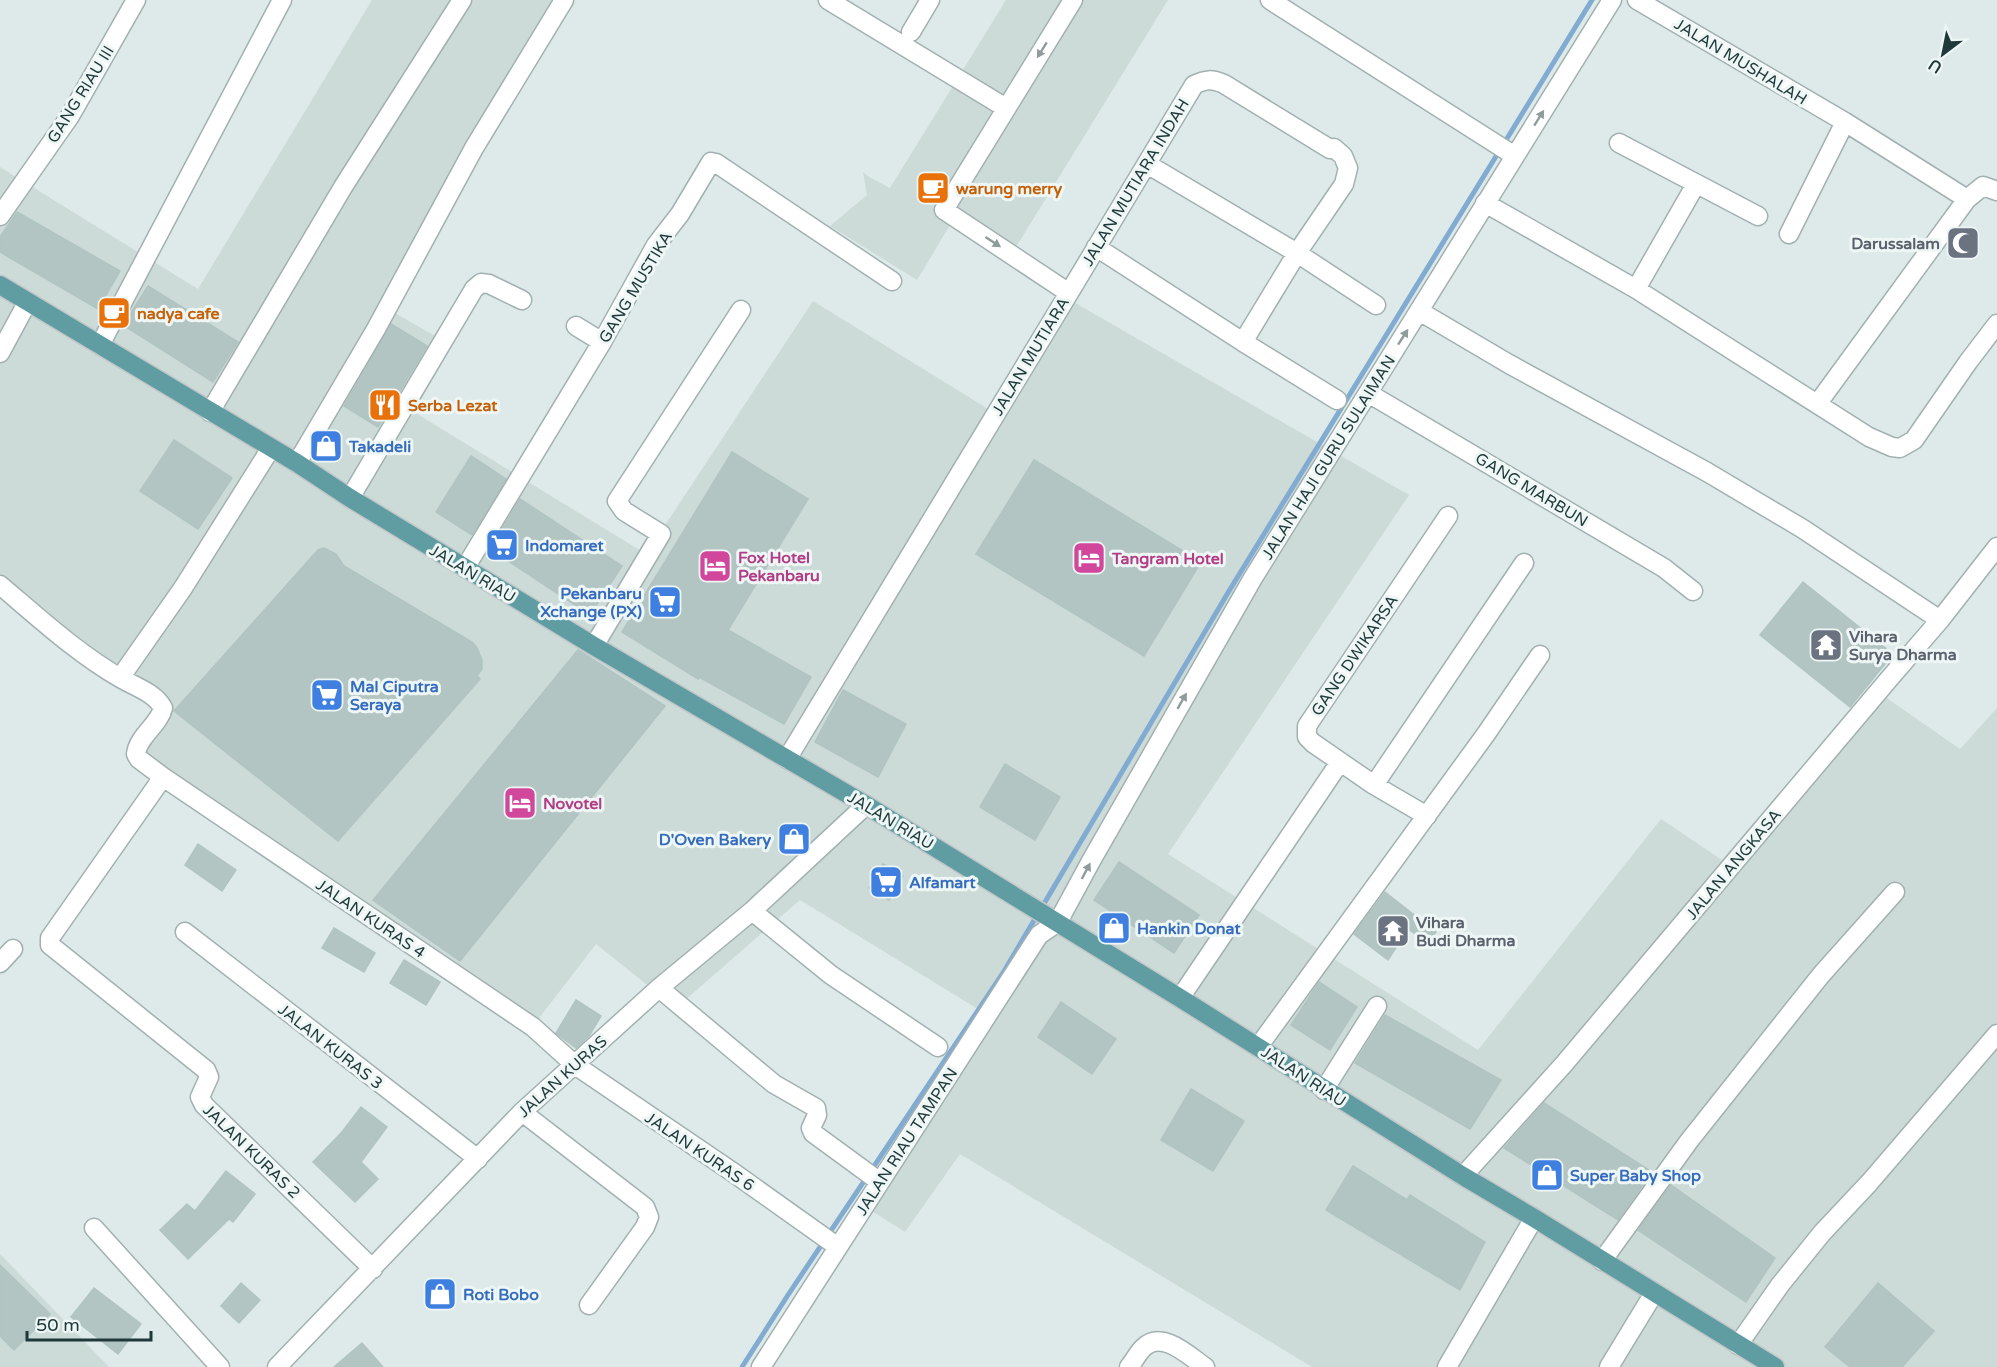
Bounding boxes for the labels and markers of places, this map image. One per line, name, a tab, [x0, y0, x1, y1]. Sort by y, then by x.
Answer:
cafe icon: warung merry	[915, 170, 951, 206]
place label: warung merry	[956, 179, 1062, 199]
mosque icon: Darussalam	[1945, 225, 1981, 261]
place label: Darussalam	[1851, 234, 1940, 254]
cafe icon: nadya cafe	[96, 295, 132, 331]
place label: nadya cafe	[137, 304, 220, 324]
restaurant icon: Serba Lezat	[367, 387, 403, 423]
place label: Serba Lezat	[408, 396, 498, 416]
shop icon: Takadeli	[308, 428, 344, 464]
place label: Takadeli	[348, 437, 411, 457]
supermarket icon: Indomaret	[484, 527, 520, 563]
place label: Indomaret	[525, 536, 605, 556]
hotel icon: Tangram Hotel	[1071, 540, 1107, 576]
hotel icon: Fox Hotel Pekanbaru	[697, 548, 733, 584]
place label: Fox Hotel Pekanbaru	[738, 548, 820, 586]
place label: Tangram Hotel	[1111, 549, 1224, 569]
place label: Pekanbaru Xchange (PX)	[540, 584, 642, 622]
supermarket icon: Pekanbaru Xchange (PX)	[647, 584, 683, 620]
temple icon: Vihara Surya Dharma	[1808, 627, 1844, 663]
place label: Vihara Surya Dharma	[1849, 627, 1957, 665]
supermarket icon: Mal Ciputra Seraya	[309, 677, 345, 713]
place label: Mal Ciputra Seraya	[350, 677, 439, 715]
hotel icon: Novotel	[502, 785, 538, 821]
place label: Novotel	[543, 794, 602, 814]
shop icon: D'Oven Bakery	[776, 821, 812, 857]
place label: D'Oven Bakery	[659, 830, 771, 850]
supermarket icon: Alfamart	[868, 864, 904, 900]
place label: Alfamart	[909, 873, 976, 893]
shop icon: Hankin Donat	[1096, 910, 1132, 946]
temple icon: Vihara Budi Dharma	[1375, 913, 1411, 949]
place label: Vihara Budi Dharma	[1416, 913, 1515, 951]
place label: Hankin Donat	[1137, 919, 1241, 939]
shop icon: Super Baby Shop	[1529, 1157, 1565, 1193]
place label: Super Baby Shop	[1570, 1166, 1701, 1186]
shop icon: Roti Bobo	[422, 1276, 458, 1312]
place label: Roti Bobo	[463, 1285, 539, 1305]

